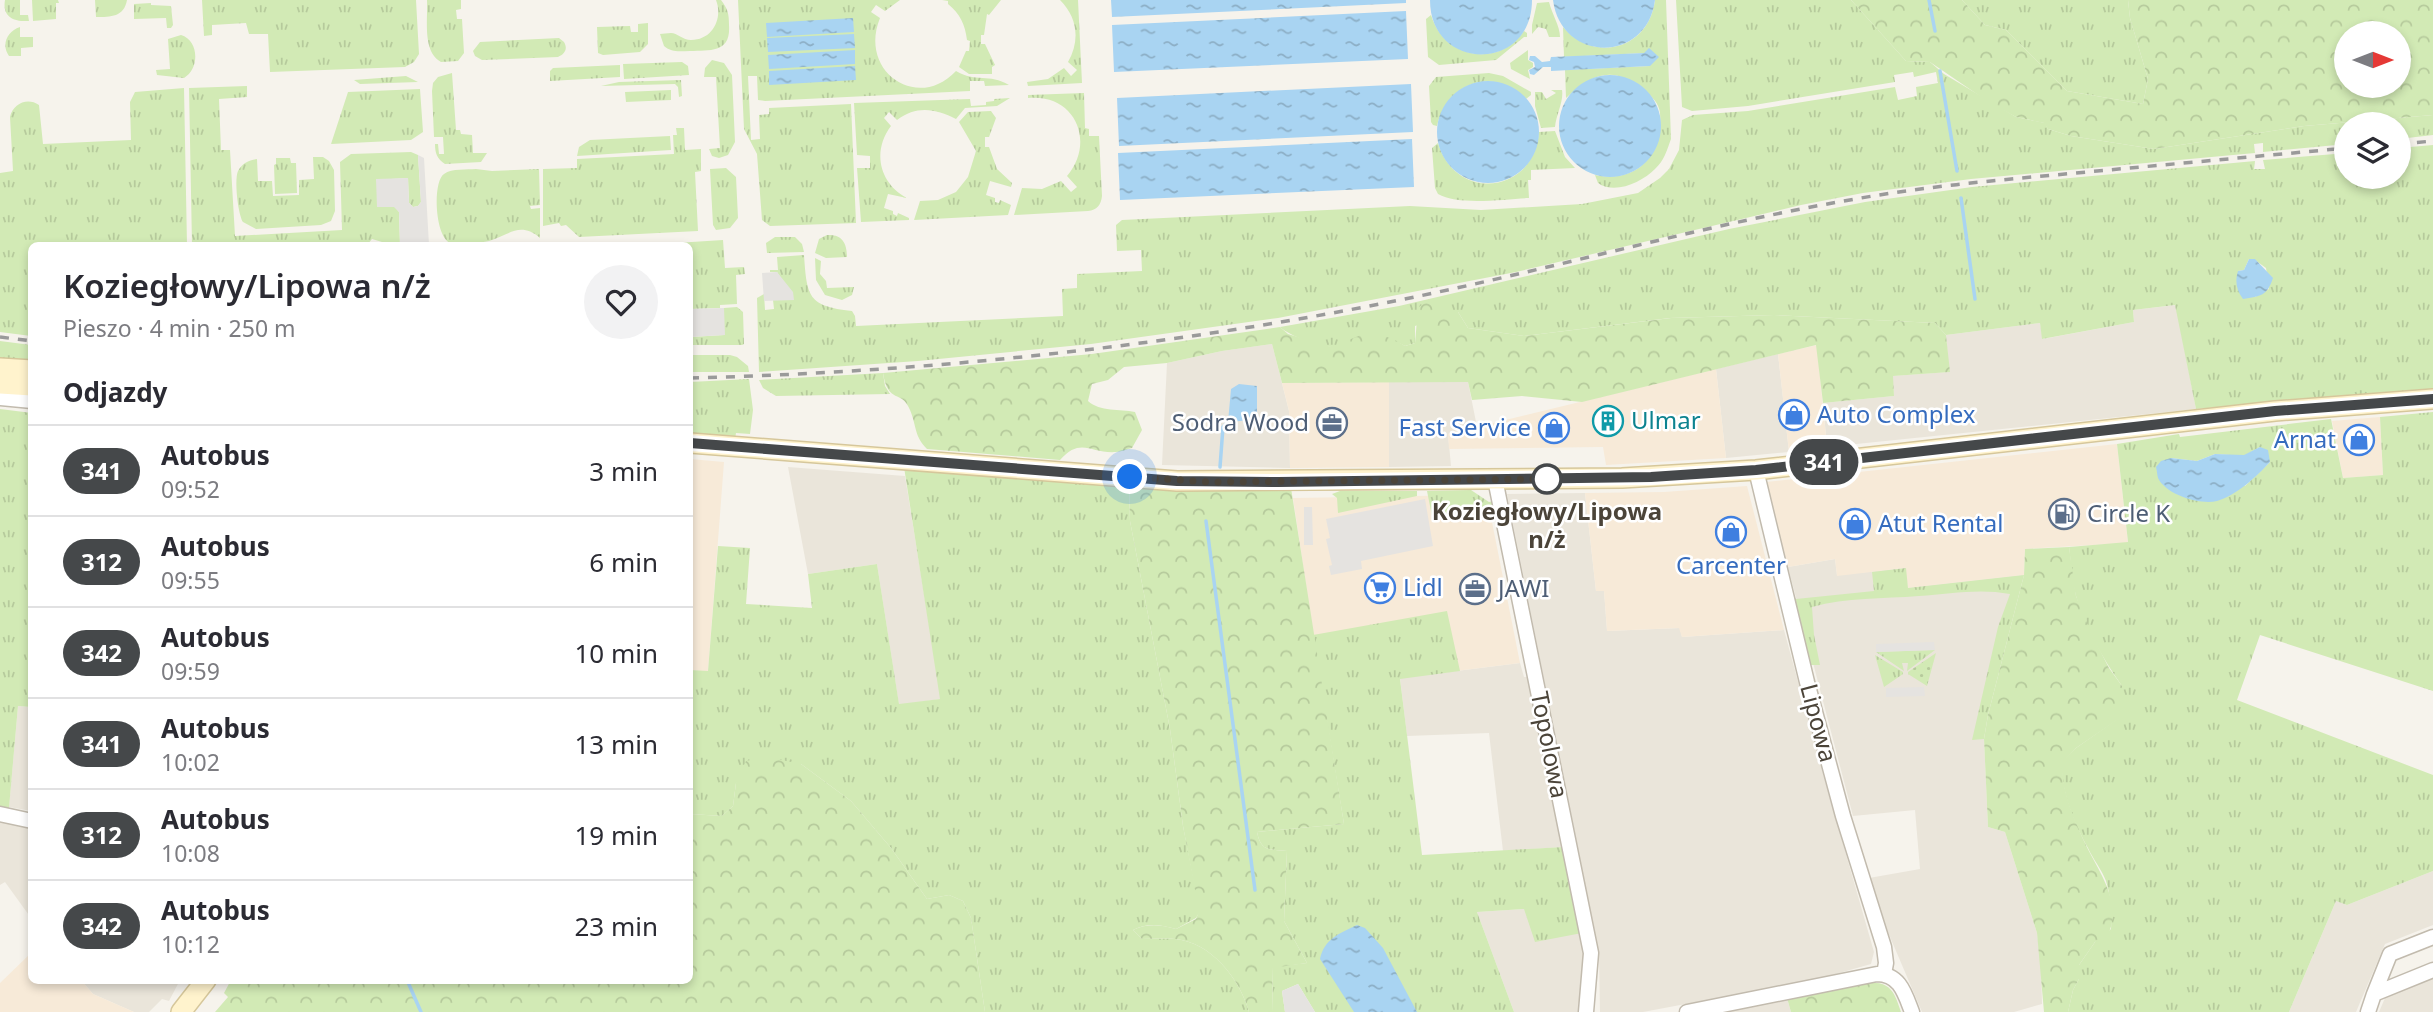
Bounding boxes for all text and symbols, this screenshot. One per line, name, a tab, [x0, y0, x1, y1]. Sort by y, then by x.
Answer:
north arrow	[2334, 21, 2412, 98]
map controls	[2334, 21, 2411, 189]
button: layers	[2334, 112, 2411, 189]
text: Koziegłowy/Lipowa n/ż	[63, 263, 431, 308]
button: heart	[584, 265, 658, 339]
text: Pieszo · 4 min · 250 m	[63, 312, 296, 344]
text: Odjazdy	[63, 374, 167, 410]
place label: Auto Complex	[1817, 397, 1976, 430]
shop icon: Auto Complex	[1777, 398, 1811, 432]
place label: Ulmar	[1631, 403, 1701, 436]
building icon: Ulmar	[1591, 404, 1625, 438]
place label: Sodra Wood	[1172, 405, 1309, 438]
office icon: Sodra Wood	[1315, 406, 1349, 440]
place label: Fast Service	[1399, 410, 1531, 443]
shop icon: Fast Service	[1537, 411, 1571, 445]
place label: Arnat	[2274, 422, 2336, 455]
shop icon: Arnat	[2342, 423, 2376, 457]
text: Autobus	[161, 437, 270, 473]
line badge: 341	[1784, 439, 1864, 485]
text: 341	[1803, 445, 1845, 478]
text: 3 min	[589, 453, 658, 489]
text: 341	[81, 454, 122, 487]
your location	[1112, 459, 1147, 494]
marker: Koziegłowy/Lipowa n/ż	[1532, 464, 1562, 494]
text: 09:52	[161, 473, 220, 505]
place label: Koziegłowy/Lipowa n/ż	[1432, 494, 1662, 555]
place label: Circle K	[2087, 496, 2170, 529]
fuel station icon: Circle K	[2047, 497, 2081, 531]
place label: Atut Rental	[1878, 506, 2003, 539]
shop icon: Atut Rental	[1838, 507, 1872, 541]
shop icon: Carcenter	[1714, 515, 1748, 549]
text: Autobus	[161, 528, 270, 564]
text: 6 min	[589, 544, 658, 580]
text: 312	[81, 545, 122, 578]
place label: Carcenter	[1676, 548, 1786, 581]
text: 09:55	[161, 564, 220, 596]
place label: Lidl	[1403, 570, 1443, 603]
supermarket icon: Lidl	[1363, 571, 1397, 605]
place label: JAWI	[1496, 571, 1549, 604]
office icon: JAWI	[1458, 572, 1492, 606]
text: Autobus	[161, 619, 270, 655]
text: 10 min	[574, 635, 658, 671]
text: 342	[81, 636, 122, 669]
text: 09:59	[161, 655, 220, 687]
street label: Lipowa	[1793, 680, 1846, 765]
street label: Topolowa	[1524, 689, 1577, 801]
text: Autobus	[161, 710, 270, 746]
text: 13 min	[574, 726, 658, 762]
text: 341	[81, 727, 122, 760]
text: 10:02	[161, 746, 220, 778]
text: Autobus	[161, 801, 270, 837]
text: 19 min	[574, 817, 658, 853]
text: 312	[81, 818, 122, 851]
text: 10:08	[161, 837, 220, 869]
text: Autobus	[161, 892, 270, 928]
text: 23 min	[574, 908, 658, 944]
text: 342	[81, 909, 122, 942]
text: 10:12	[161, 928, 220, 960]

